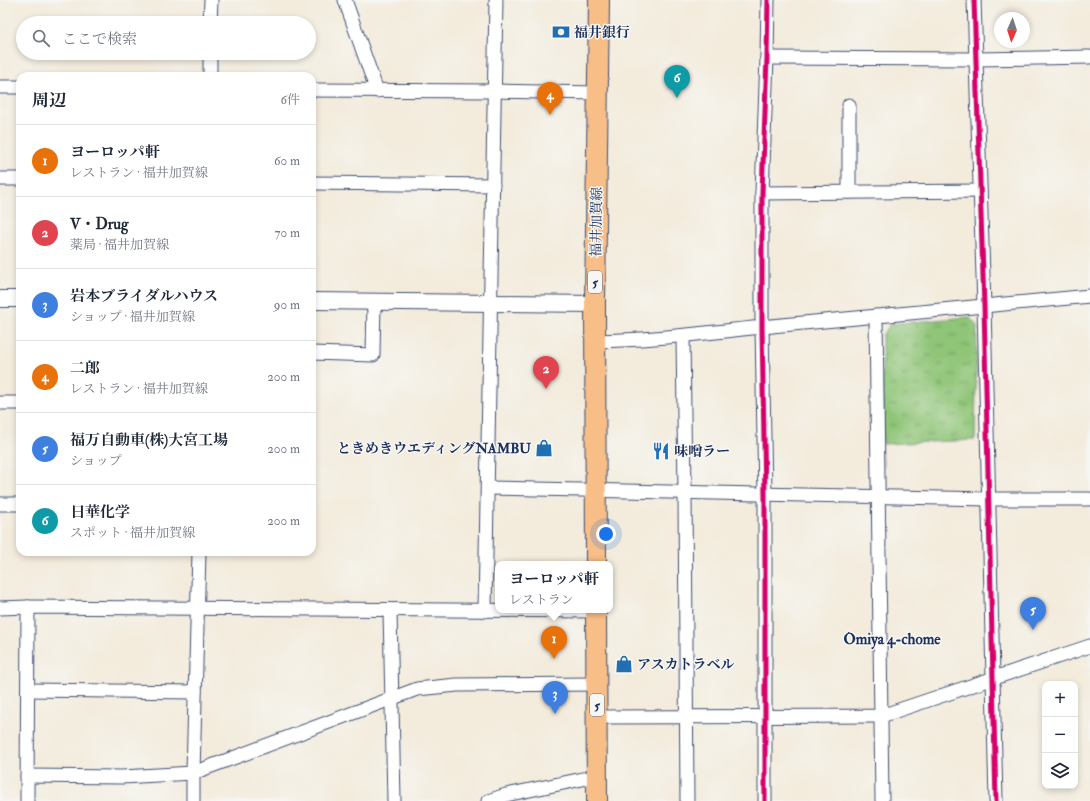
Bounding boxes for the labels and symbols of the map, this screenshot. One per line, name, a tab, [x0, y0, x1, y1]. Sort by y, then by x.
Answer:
north arrow	[994, 12, 1030, 48]
bank icon: 福井銀行	[551, 22, 571, 42]
place label: 福井銀行	[574, 24, 630, 41]
pin: 6	[664, 65, 690, 98]
pin: 4	[537, 82, 563, 115]
street label: 福井加賀線	[587, 187, 606, 257]
road number: 5	[588, 271, 602, 293]
pin: 2	[533, 356, 559, 389]
shop icon: ときめきウエディングNAMBU	[534, 438, 554, 458]
place label: ときめきウエディングNAMBU	[337, 440, 531, 457]
restaurant icon: 味噌ラー	[651, 441, 671, 461]
place label: 味噌ラー	[674, 443, 730, 460]
your location	[596, 524, 616, 544]
pin: 5	[1020, 597, 1046, 630]
pin: 1	[541, 626, 567, 659]
district label: Omiya 4-chome	[843, 630, 941, 650]
shop icon: アスカトラベル	[614, 654, 634, 674]
place label: アスカトラベル	[637, 656, 734, 673]
pin: 3	[542, 681, 568, 714]
road number: 5	[590, 694, 604, 716]

